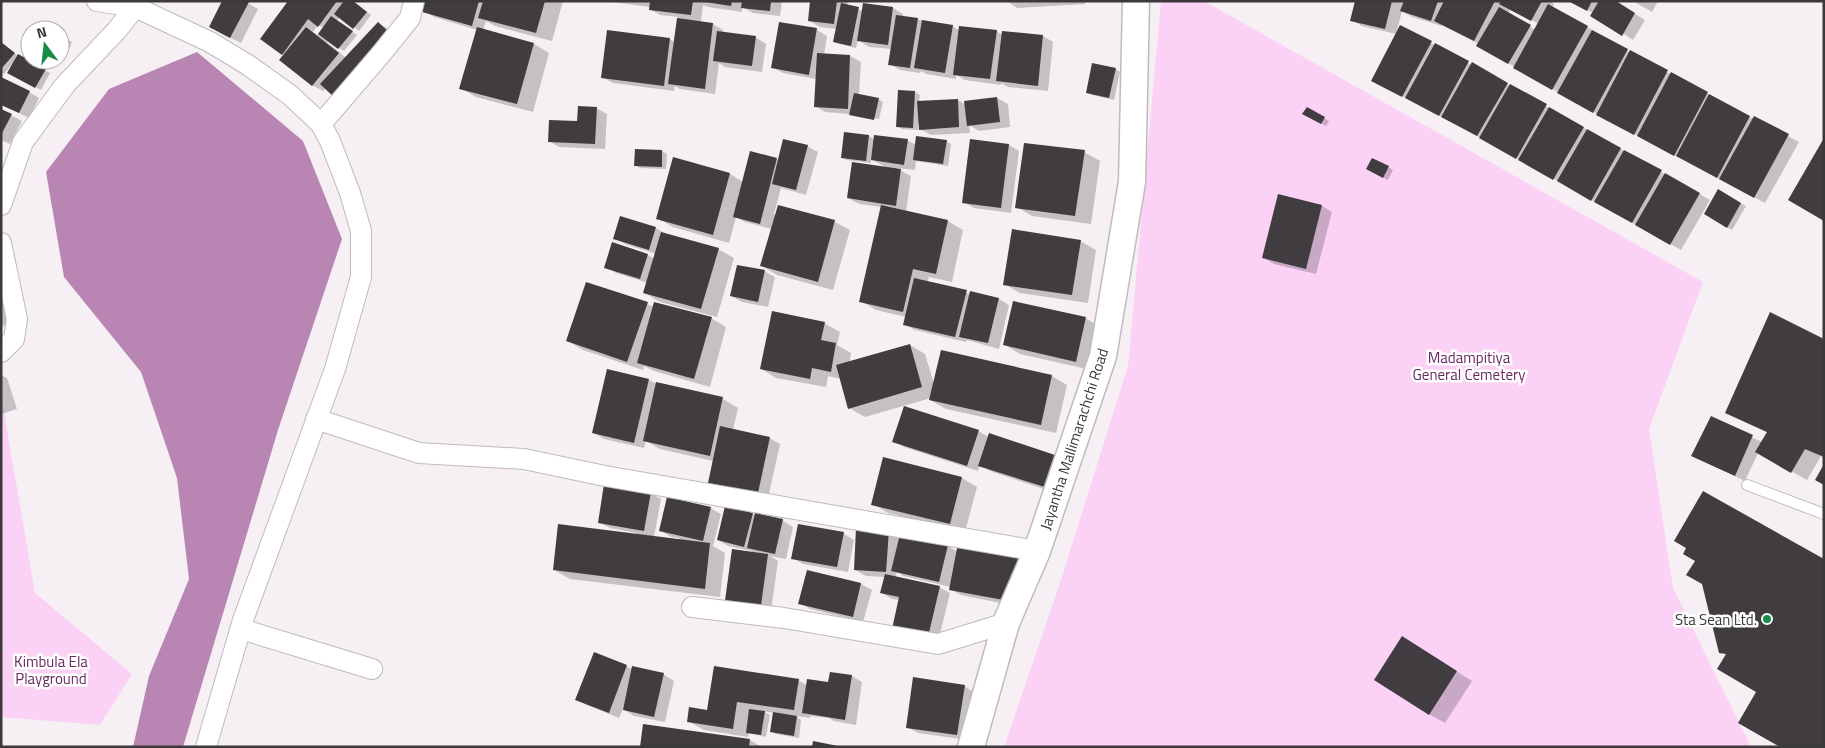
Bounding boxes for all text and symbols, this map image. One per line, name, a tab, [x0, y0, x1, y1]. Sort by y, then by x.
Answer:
north arrow	[20, 20, 70, 70]
text: N	[34, 21, 49, 43]
street label: Jayantha Mallimarachchi Road	[1034, 345, 1114, 533]
park label: Madampitiya General Cemetery	[1413, 346, 1525, 386]
place label: Sta Sean Ltd.	[1675, 608, 1757, 631]
marker: Sta Sean Ltd.	[1761, 613, 1773, 625]
park label: Kimbula Ela Playground	[14, 650, 88, 690]

